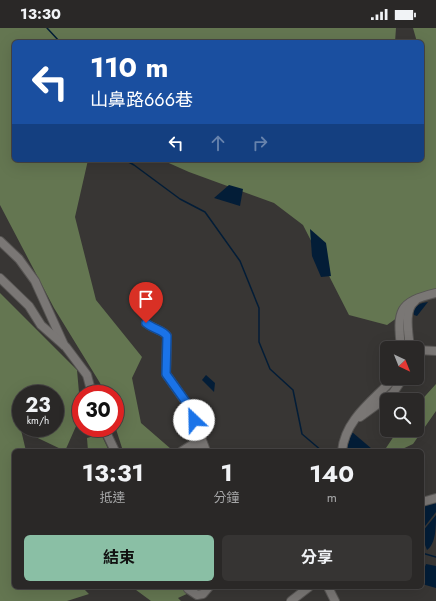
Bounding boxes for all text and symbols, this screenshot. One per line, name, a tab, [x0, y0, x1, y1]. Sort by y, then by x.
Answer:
text: 13:30	[20, 3, 61, 25]
text: 110 m	[90, 47, 168, 88]
icon: left	[24, 56, 76, 108]
text: 山鼻路666巷	[90, 87, 193, 113]
icon: left	[165, 132, 187, 154]
icon: ahead	[207, 132, 229, 154]
icon: right	[249, 132, 271, 154]
pin	[129, 282, 163, 323]
icon: arrive	[135, 288, 157, 310]
north arrow	[380, 341, 424, 385]
map controls	[380, 341, 424, 437]
speed limit sign: 30	[72, 385, 124, 437]
text: 23	[25, 391, 51, 420]
button: search	[380, 393, 424, 437]
position arrow	[173, 399, 215, 441]
text: km/h	[27, 413, 49, 428]
text: 13:31	[82, 455, 144, 490]
text: 1	[220, 455, 233, 490]
text: 140	[309, 456, 354, 491]
text: 抵達	[100, 488, 126, 507]
text: 分鐘	[214, 488, 240, 507]
text: m	[327, 488, 337, 507]
button: 結束	[24, 535, 214, 581]
button: 分享	[222, 535, 412, 581]

